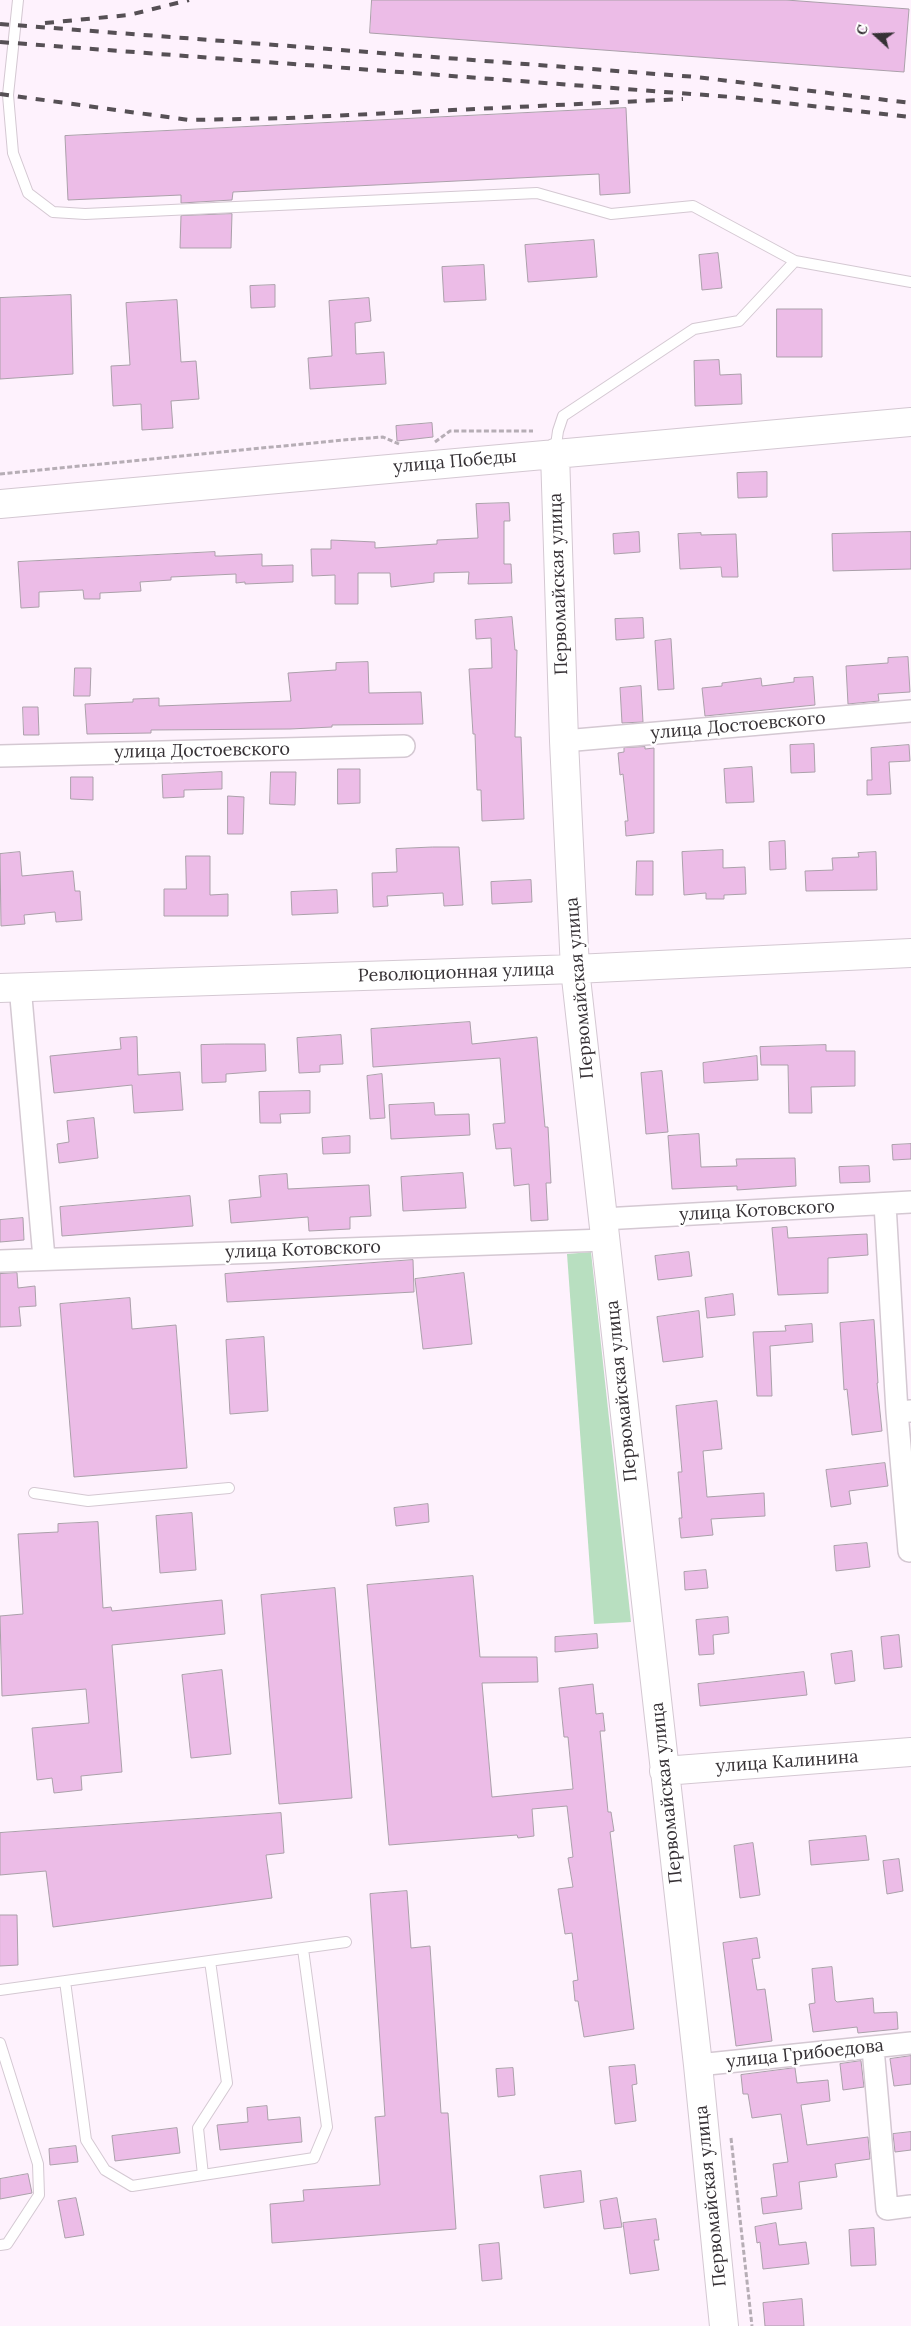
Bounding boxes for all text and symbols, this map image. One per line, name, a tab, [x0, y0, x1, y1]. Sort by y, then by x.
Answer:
north arrow	[851, 10, 901, 60]
text: С	[852, 22, 872, 37]
street label: улица Победы	[392, 446, 518, 478]
street label: Первомайская улица	[545, 492, 573, 676]
street label: улица Достоевского	[650, 708, 826, 744]
street label: улица Достоевского	[114, 739, 290, 763]
street label: Первомайская улица	[561, 896, 599, 1080]
street label: Революционная улица	[357, 959, 555, 987]
street label: улица Котовского	[679, 1196, 835, 1226]
street label: улица Котовского	[225, 1236, 381, 1264]
street label: Первомайская улица	[602, 1299, 642, 1483]
street label: Первомайская улица	[647, 1701, 687, 1885]
street label: улица Калинина	[715, 1746, 859, 1778]
street label: улица Грибоедова	[725, 2035, 885, 2073]
street label: Первомайская улица	[691, 2104, 731, 2288]

